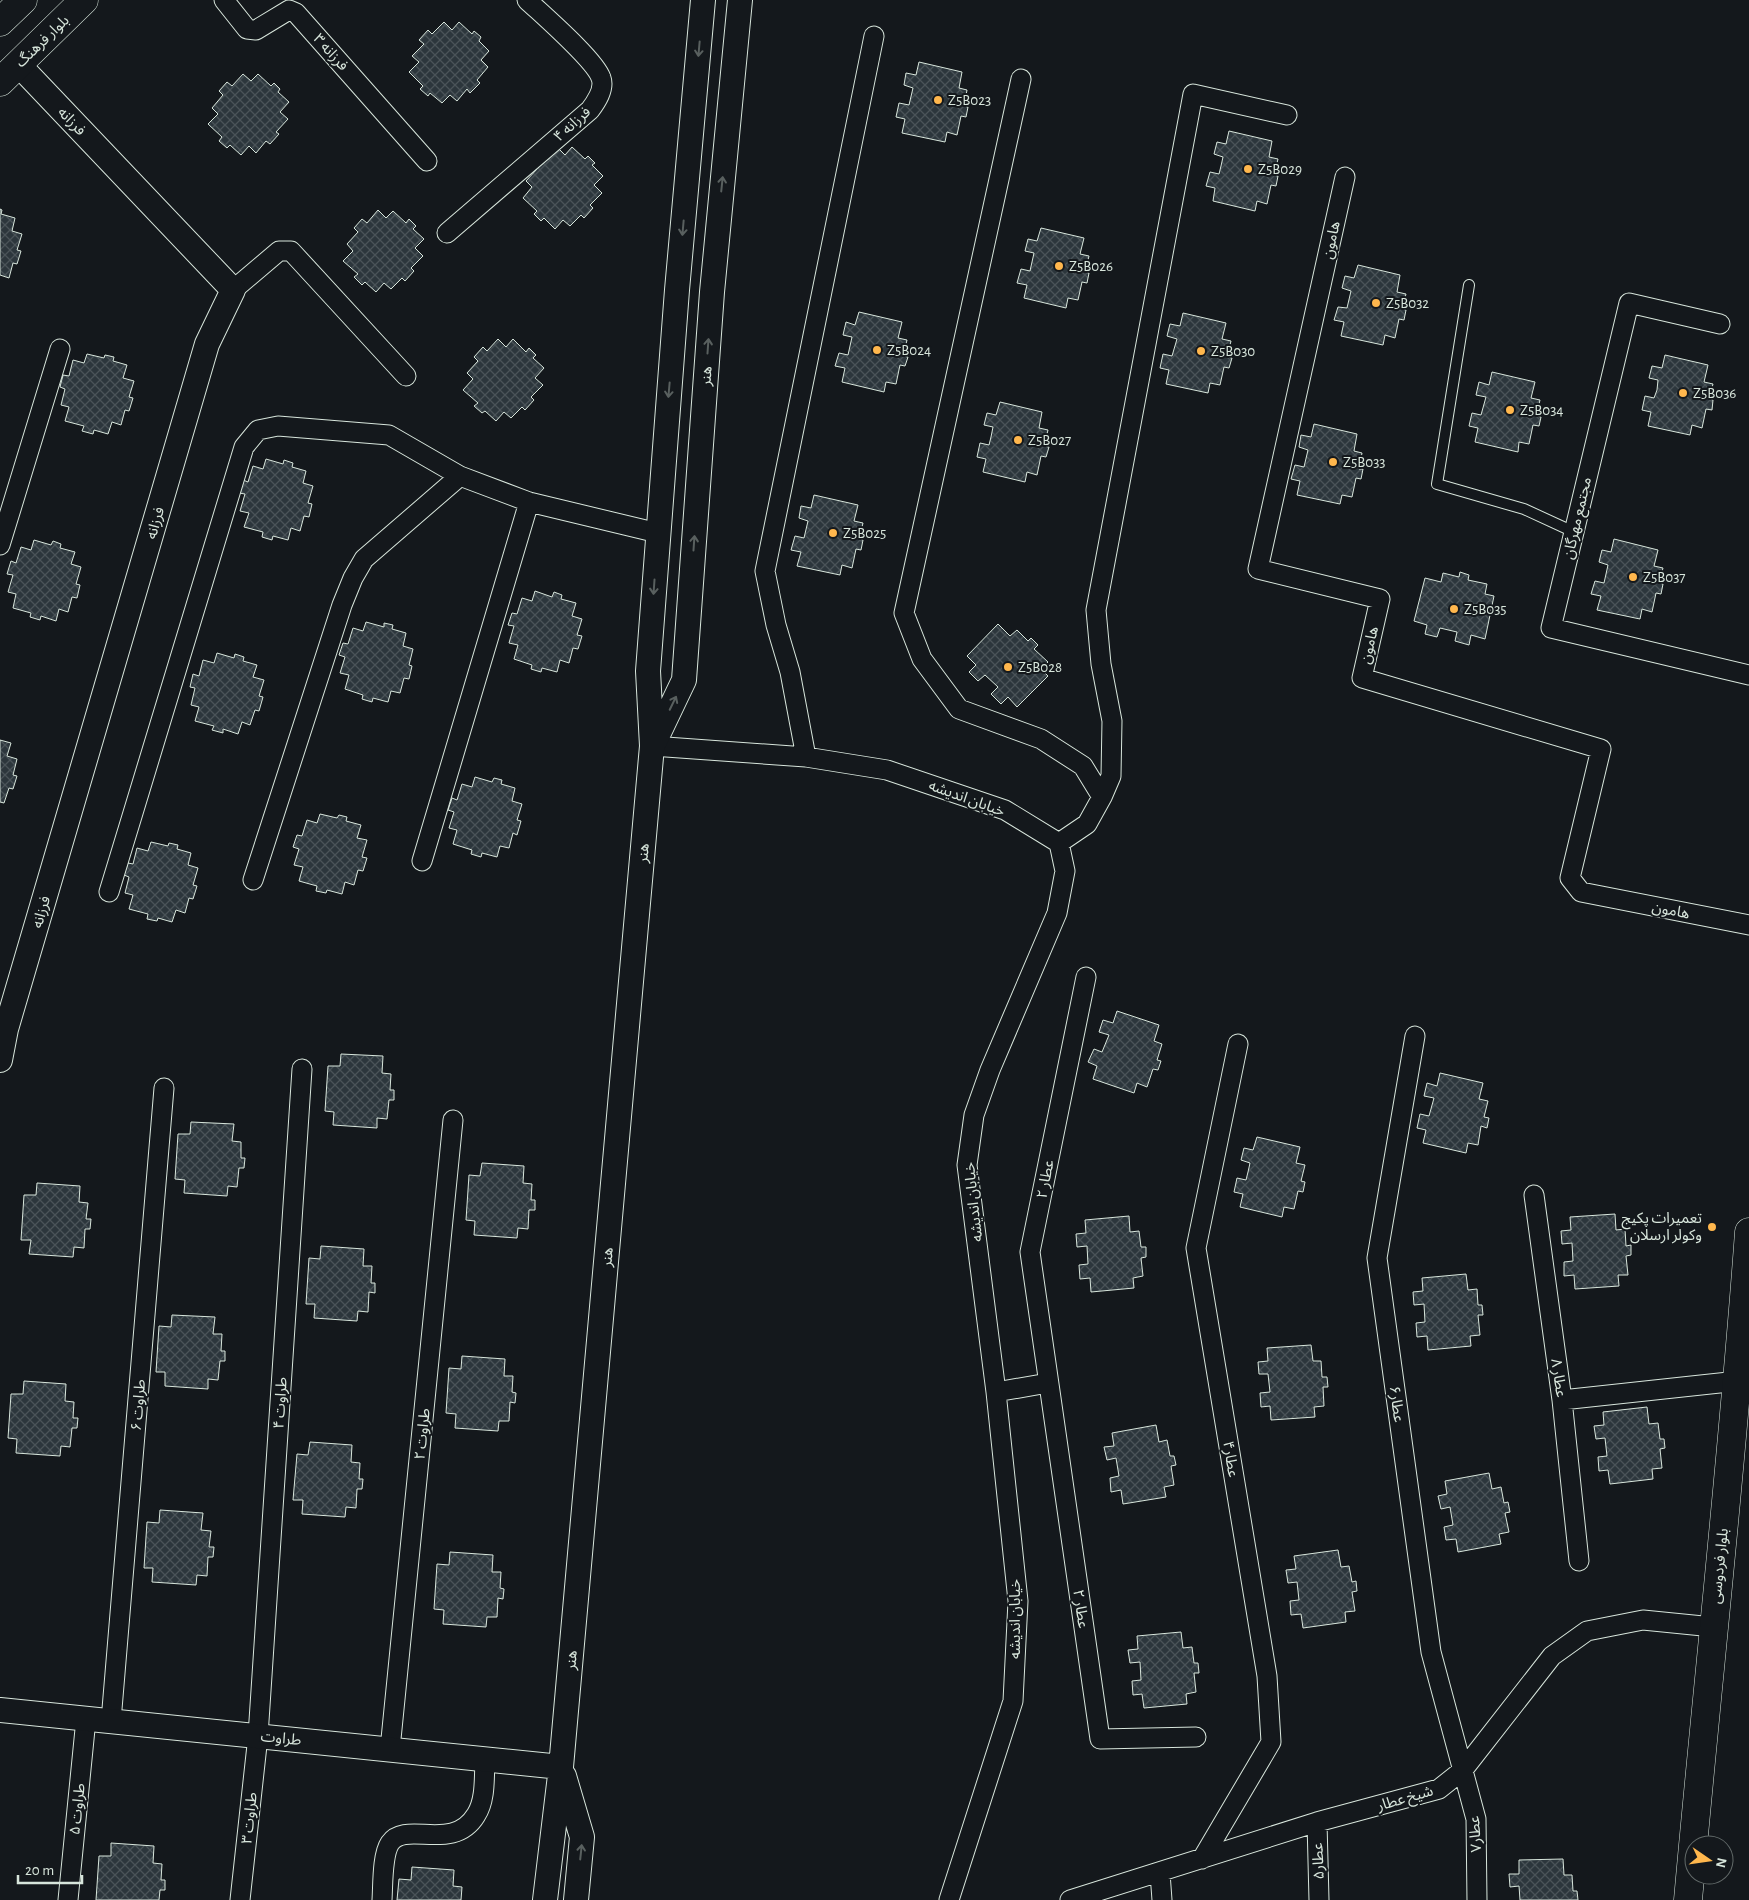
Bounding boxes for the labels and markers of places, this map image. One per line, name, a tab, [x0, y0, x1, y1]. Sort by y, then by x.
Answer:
place label: Z5B023	[948, 93, 991, 108]
marker: Z5B023	[932, 94, 944, 106]
place label: Z5B029	[1258, 162, 1302, 177]
marker: Z5B029	[1242, 163, 1254, 175]
place label: Z5B026	[1069, 259, 1113, 274]
marker: Z5B026	[1053, 260, 1065, 272]
place label: Z5B032	[1386, 296, 1429, 311]
marker: Z5B032	[1370, 297, 1382, 309]
place label: Z5B024	[887, 343, 931, 358]
marker: Z5B024	[871, 344, 883, 356]
place label: Z5B030	[1211, 344, 1255, 359]
marker: Z5B030	[1195, 345, 1207, 357]
place label: Z5B036	[1693, 386, 1736, 401]
marker: Z5B036	[1677, 387, 1689, 399]
place label: Z5B034	[1520, 403, 1564, 418]
marker: Z5B034	[1504, 404, 1516, 416]
place label: Z5B027	[1028, 433, 1071, 448]
marker: Z5B027	[1012, 434, 1024, 446]
place label: Z5B033	[1343, 455, 1386, 470]
marker: Z5B033	[1327, 456, 1339, 468]
place label: Z5B025	[843, 526, 886, 541]
marker: Z5B025	[827, 527, 839, 539]
place label: Z5B037	[1643, 570, 1686, 585]
marker: Z5B037	[1627, 571, 1639, 583]
place label: Z5B035	[1464, 602, 1507, 617]
marker: Z5B035	[1448, 603, 1460, 615]
place label: Z5B028	[1018, 660, 1062, 675]
marker: Z5B028	[1002, 661, 1014, 673]
place label: تعمیرات پکیج وکولر ارسلان	[1621, 1211, 1702, 1244]
marker: تعمیرات پکیج وکولر ارسلان	[1706, 1221, 1718, 1233]

